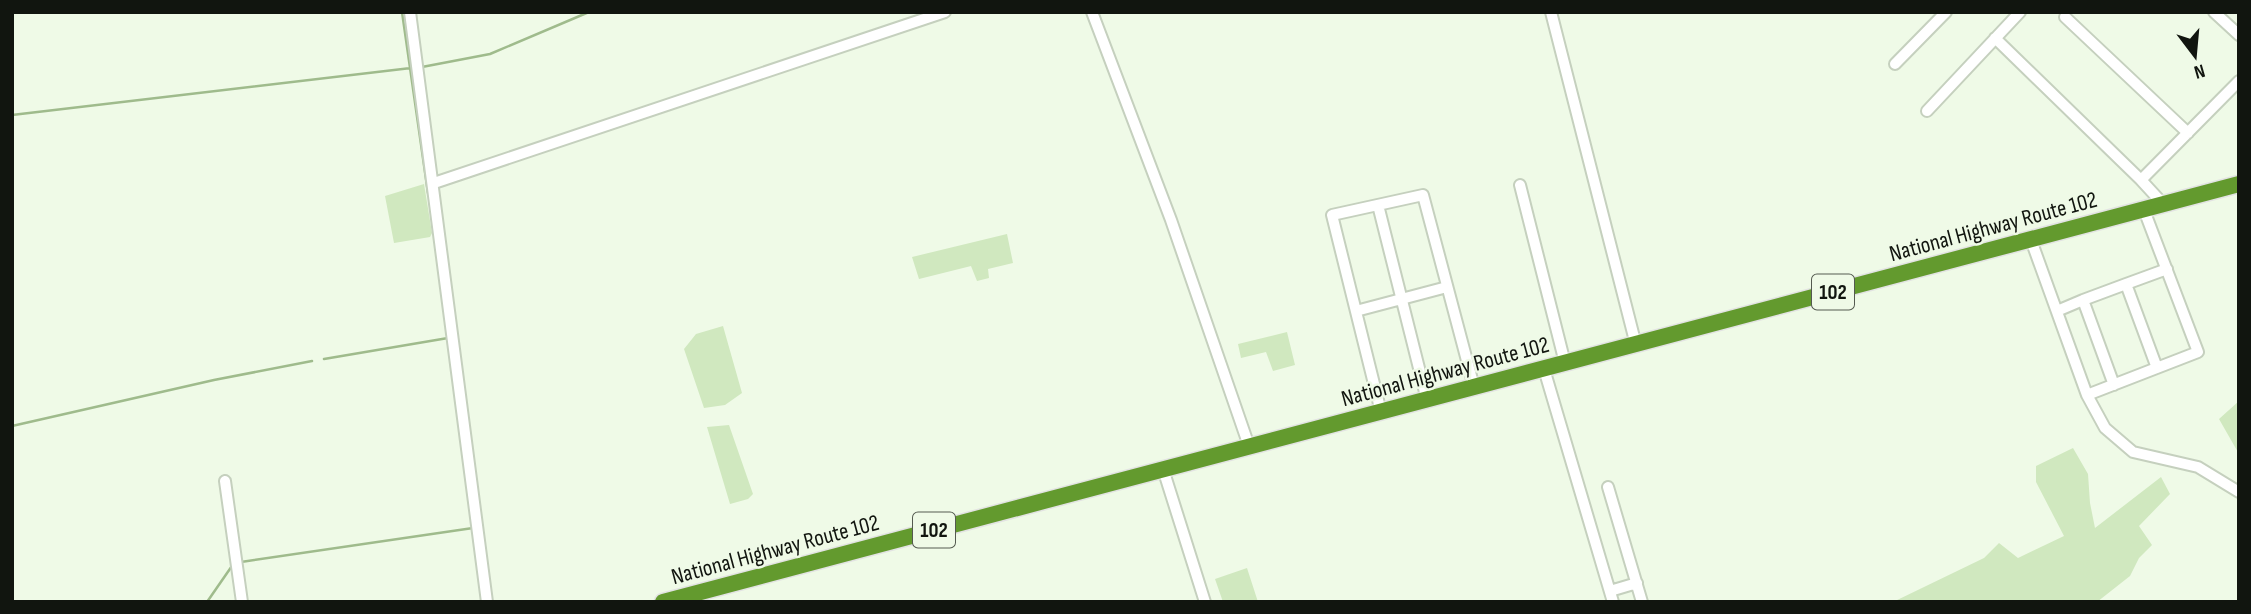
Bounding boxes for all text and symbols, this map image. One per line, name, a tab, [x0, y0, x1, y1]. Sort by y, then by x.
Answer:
north arrow	[2160, 21, 2230, 91]
text: N	[2191, 58, 2207, 83]
street label: National Highway Route 102	[1886, 186, 2100, 268]
road number: 102	[1812, 274, 1854, 310]
street label: National Highway Route 102	[1338, 331, 1552, 413]
street label: National Highway Route 102	[668, 509, 882, 591]
road number: 102	[913, 512, 955, 548]

